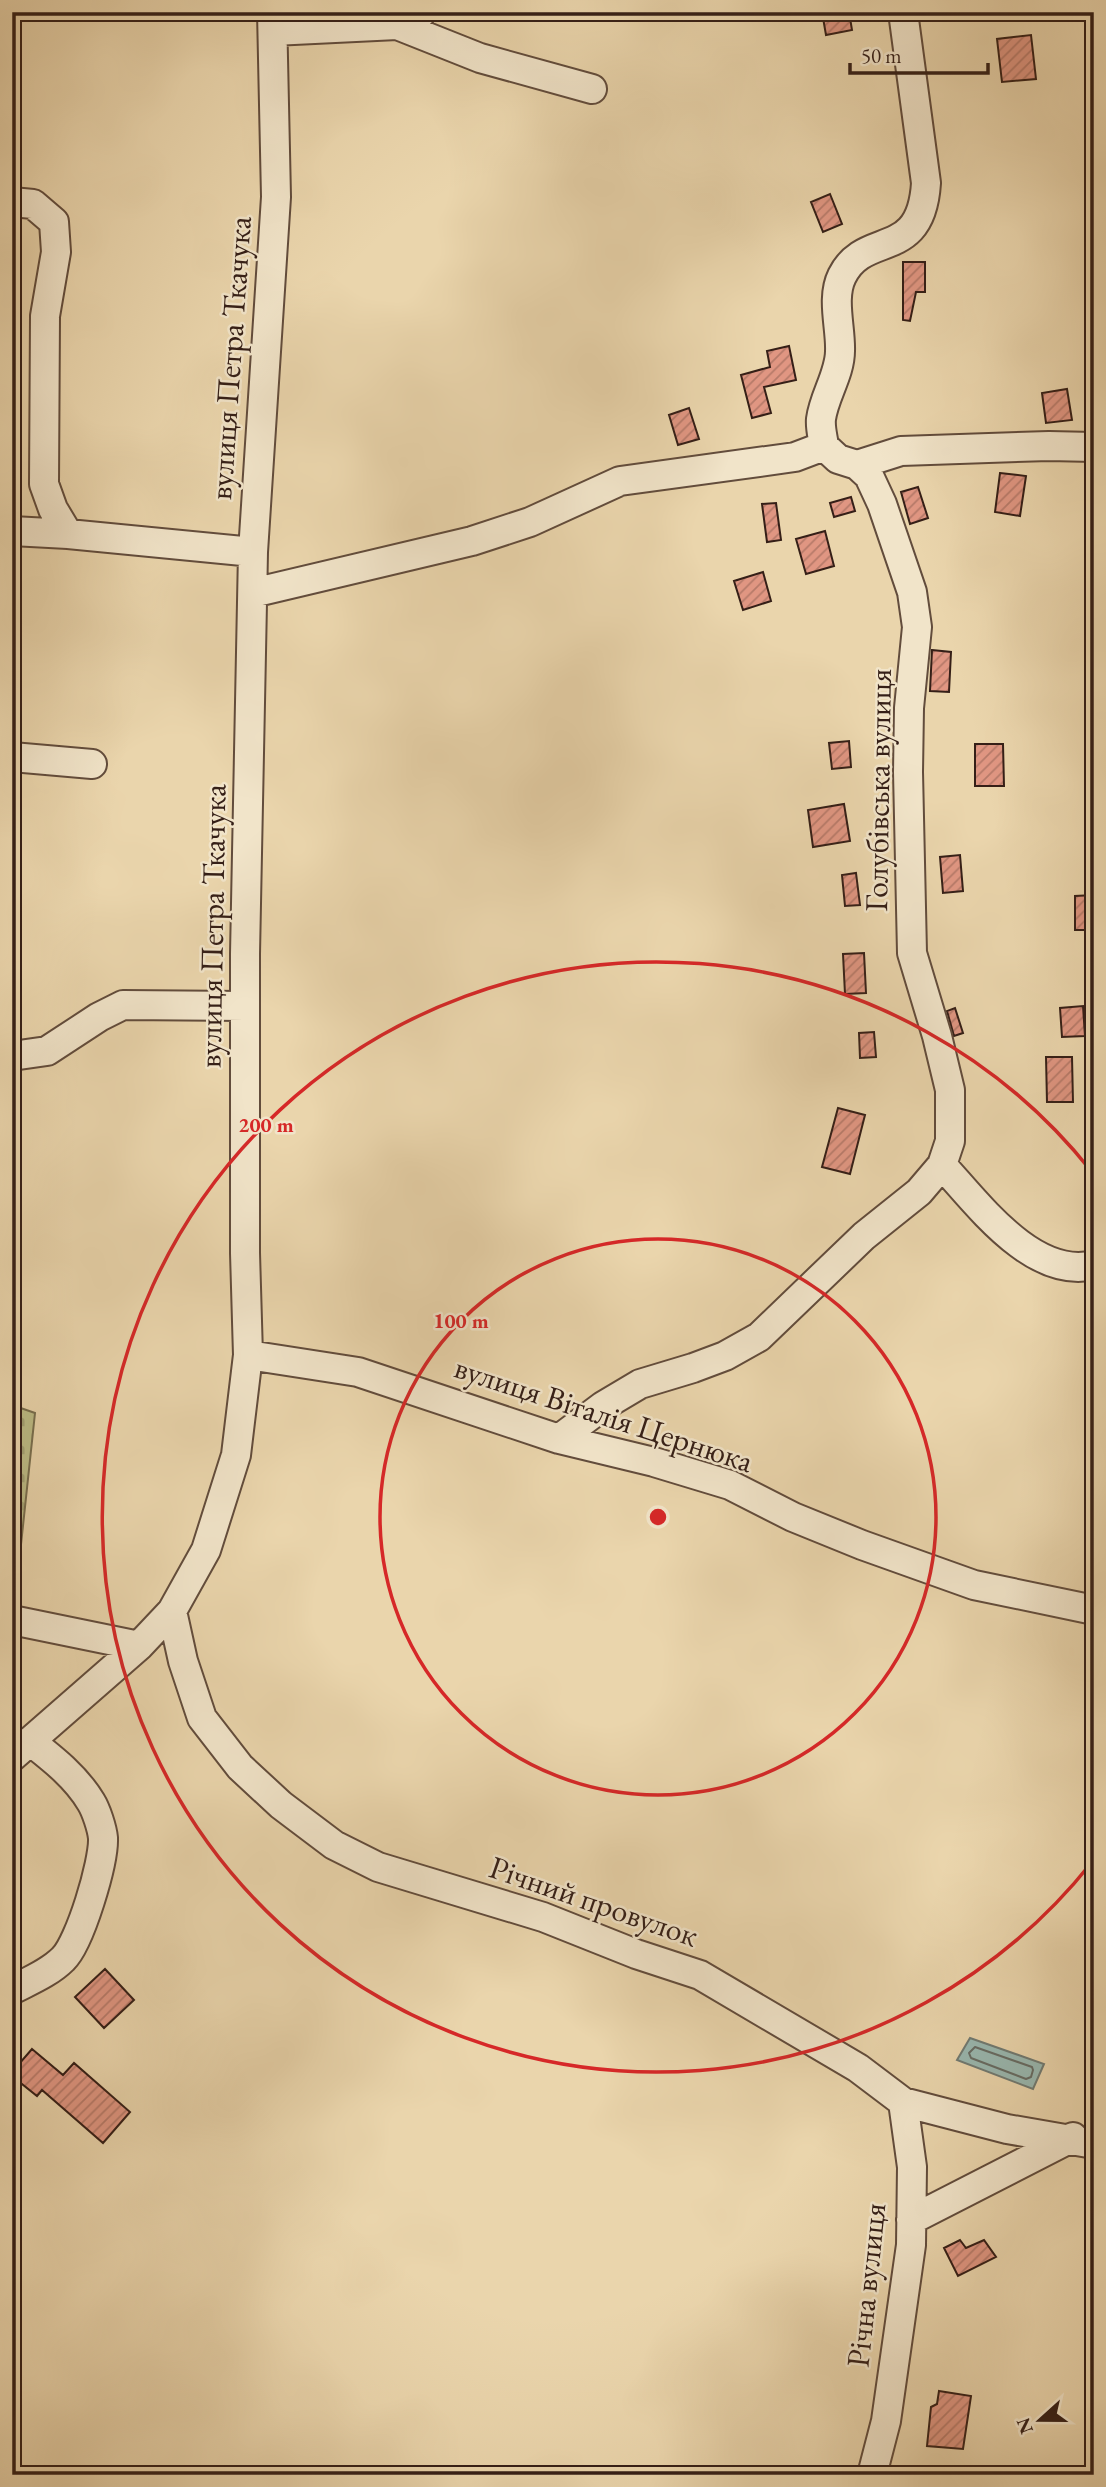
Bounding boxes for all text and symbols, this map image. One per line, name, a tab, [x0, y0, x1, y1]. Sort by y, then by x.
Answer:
scale bar	[850, 32, 989, 76]
text: 50 m	[861, 42, 902, 69]
street label: вулиця Петра Ткачука	[199, 215, 261, 501]
street label: Голубівська вулиця	[855, 668, 901, 912]
street label: вулиця Петра Ткачука	[189, 783, 235, 1068]
text: 200 m	[238, 1111, 294, 1138]
text: 100 m	[433, 1307, 489, 1334]
street label: вулиця Віталія Цернюка	[449, 1346, 759, 1482]
centre of rings	[646, 1505, 670, 1529]
street label: Річний провулок	[484, 1846, 704, 1956]
street label: Річна вулиця	[836, 2201, 896, 2369]
north arrow	[1004, 2386, 1074, 2456]
text: N	[1010, 2414, 1039, 2438]

